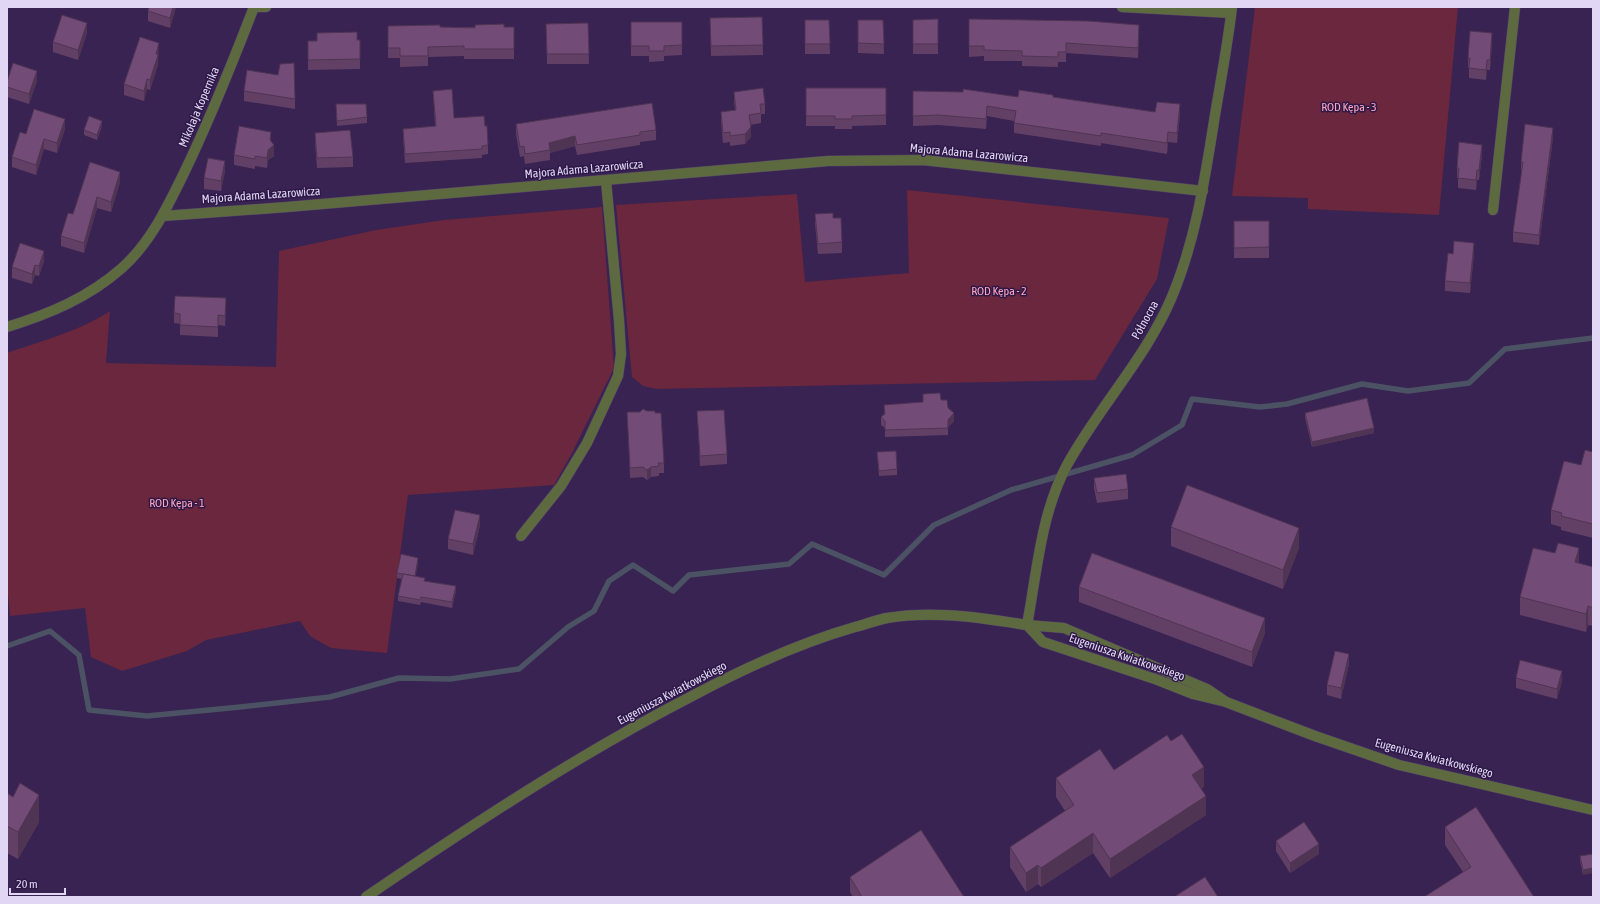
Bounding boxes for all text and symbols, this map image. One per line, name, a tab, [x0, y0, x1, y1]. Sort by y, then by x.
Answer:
street label: Mikołaja Kopernika	[176, 65, 222, 149]
park label: ROD Kępa - 3	[1321, 100, 1377, 114]
street label: Majora Adama Lazarowicza	[909, 141, 1029, 165]
street label: Majora Adama Lazarowicza	[524, 157, 644, 181]
street label: Majora Adama Lazarowicza	[201, 184, 321, 206]
park label: ROD Kępa - 2	[971, 284, 1027, 298]
street label: Północna	[1129, 298, 1161, 342]
park label: ROD Kępa - 1	[149, 496, 205, 510]
street label: Eugeniusza Kwiatkowskiego	[1067, 631, 1187, 684]
street label: Eugeniusza Kwiatkowskiego	[615, 658, 729, 728]
street label: Eugeniusza Kwiatkowskiego	[1373, 736, 1495, 781]
scale bar	[10, 870, 65, 896]
text: 20 m	[16, 877, 38, 891]

